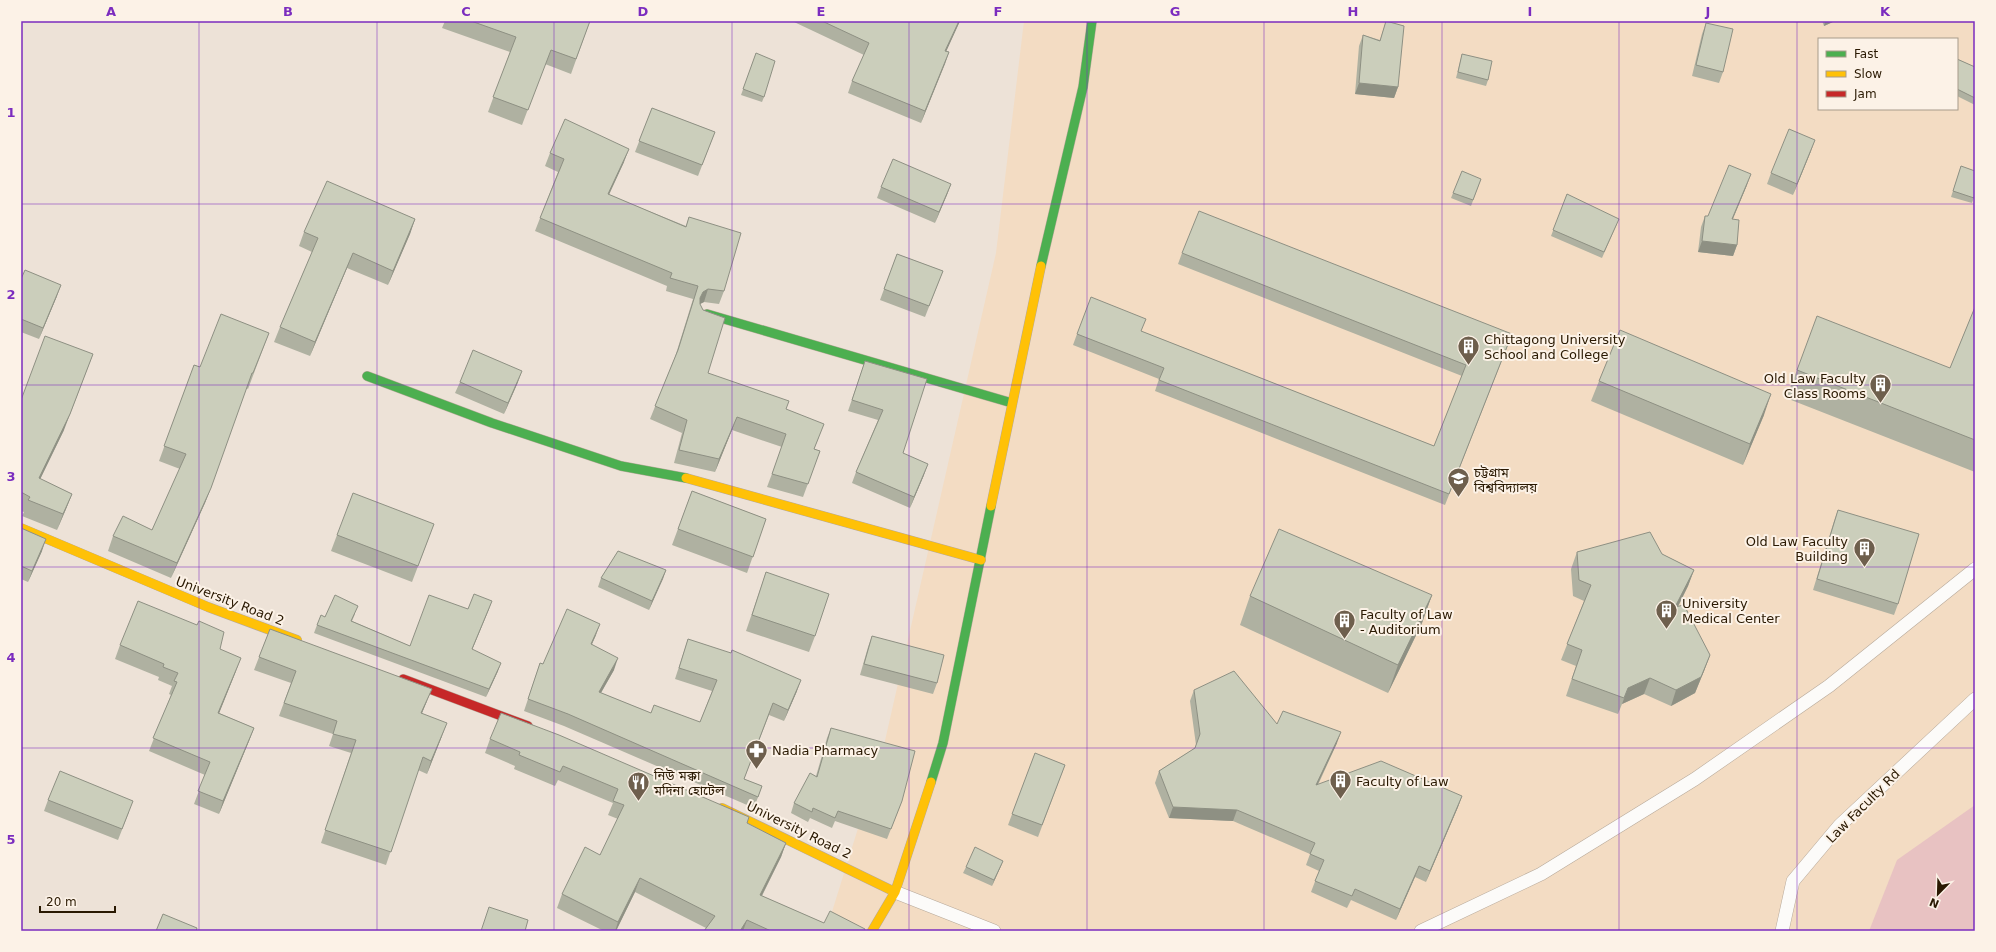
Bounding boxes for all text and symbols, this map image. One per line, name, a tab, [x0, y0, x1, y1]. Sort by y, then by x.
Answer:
text: A	[106, 4, 116, 19]
text: B	[283, 4, 293, 19]
text: C	[461, 4, 471, 19]
text: D	[638, 4, 649, 19]
text: E	[817, 4, 825, 19]
text: F	[994, 4, 1002, 19]
text: G	[1170, 4, 1180, 19]
text: H	[1348, 4, 1358, 19]
text: I	[1528, 4, 1532, 19]
text: J	[1705, 4, 1710, 19]
text: K	[1880, 4, 1891, 19]
legend	[1818, 38, 1958, 110]
text: Fast	[1854, 47, 1878, 61]
text: Slow	[1854, 67, 1882, 81]
text: Jam	[1853, 87, 1877, 101]
text: 1	[6, 105, 16, 120]
text: 2	[6, 287, 16, 302]
place label: Chittagong University School and College	[1484, 332, 1626, 362]
building icon: Chittagong University School and College	[1455, 333, 1481, 366]
place label: Old Law Faculty Class Rooms	[1764, 371, 1866, 401]
building icon: Old Law Faculty Class Rooms	[1868, 372, 1894, 405]
place label: চট্টগ্রাম বিশ্ববিদ্যালয়	[1473, 465, 1538, 495]
school or university icon: চট্টগ্রাম বিশ্ববিদ্যালয়	[1445, 466, 1471, 499]
text: 3	[6, 469, 16, 484]
place label: Old Law Faculty Building	[1746, 534, 1848, 564]
building icon: Old Law Faculty Building	[1851, 535, 1877, 568]
street label: University Road 2	[174, 573, 286, 629]
place label: University Medical Center	[1682, 596, 1780, 626]
building icon: University Medical Center	[1653, 597, 1679, 630]
place label: Faculty of Law - Auditorium	[1360, 607, 1453, 637]
building icon: Faculty of Law - Auditorium	[1331, 608, 1357, 641]
text: 4	[6, 650, 16, 665]
pharmacy icon: Nadia Pharmacy	[743, 737, 769, 770]
place label: Nadia Pharmacy	[772, 743, 879, 758]
street label: Law Faculty Rd	[1823, 766, 1903, 846]
place label: নিউ মক্কা মদিনা হোটেল	[653, 768, 725, 798]
building icon: Faculty of Law	[1327, 768, 1353, 801]
restaurant icon: নিউ মক্কা মদিনা হোটেল	[625, 769, 651, 802]
place label: Faculty of Law	[1356, 774, 1449, 789]
street label: University Road 2	[744, 798, 854, 862]
text: 5	[6, 832, 16, 847]
north arrow	[1918, 874, 1958, 914]
scale bar	[40, 888, 115, 914]
text: 20 m	[46, 895, 77, 909]
text: N	[1928, 895, 1941, 911]

